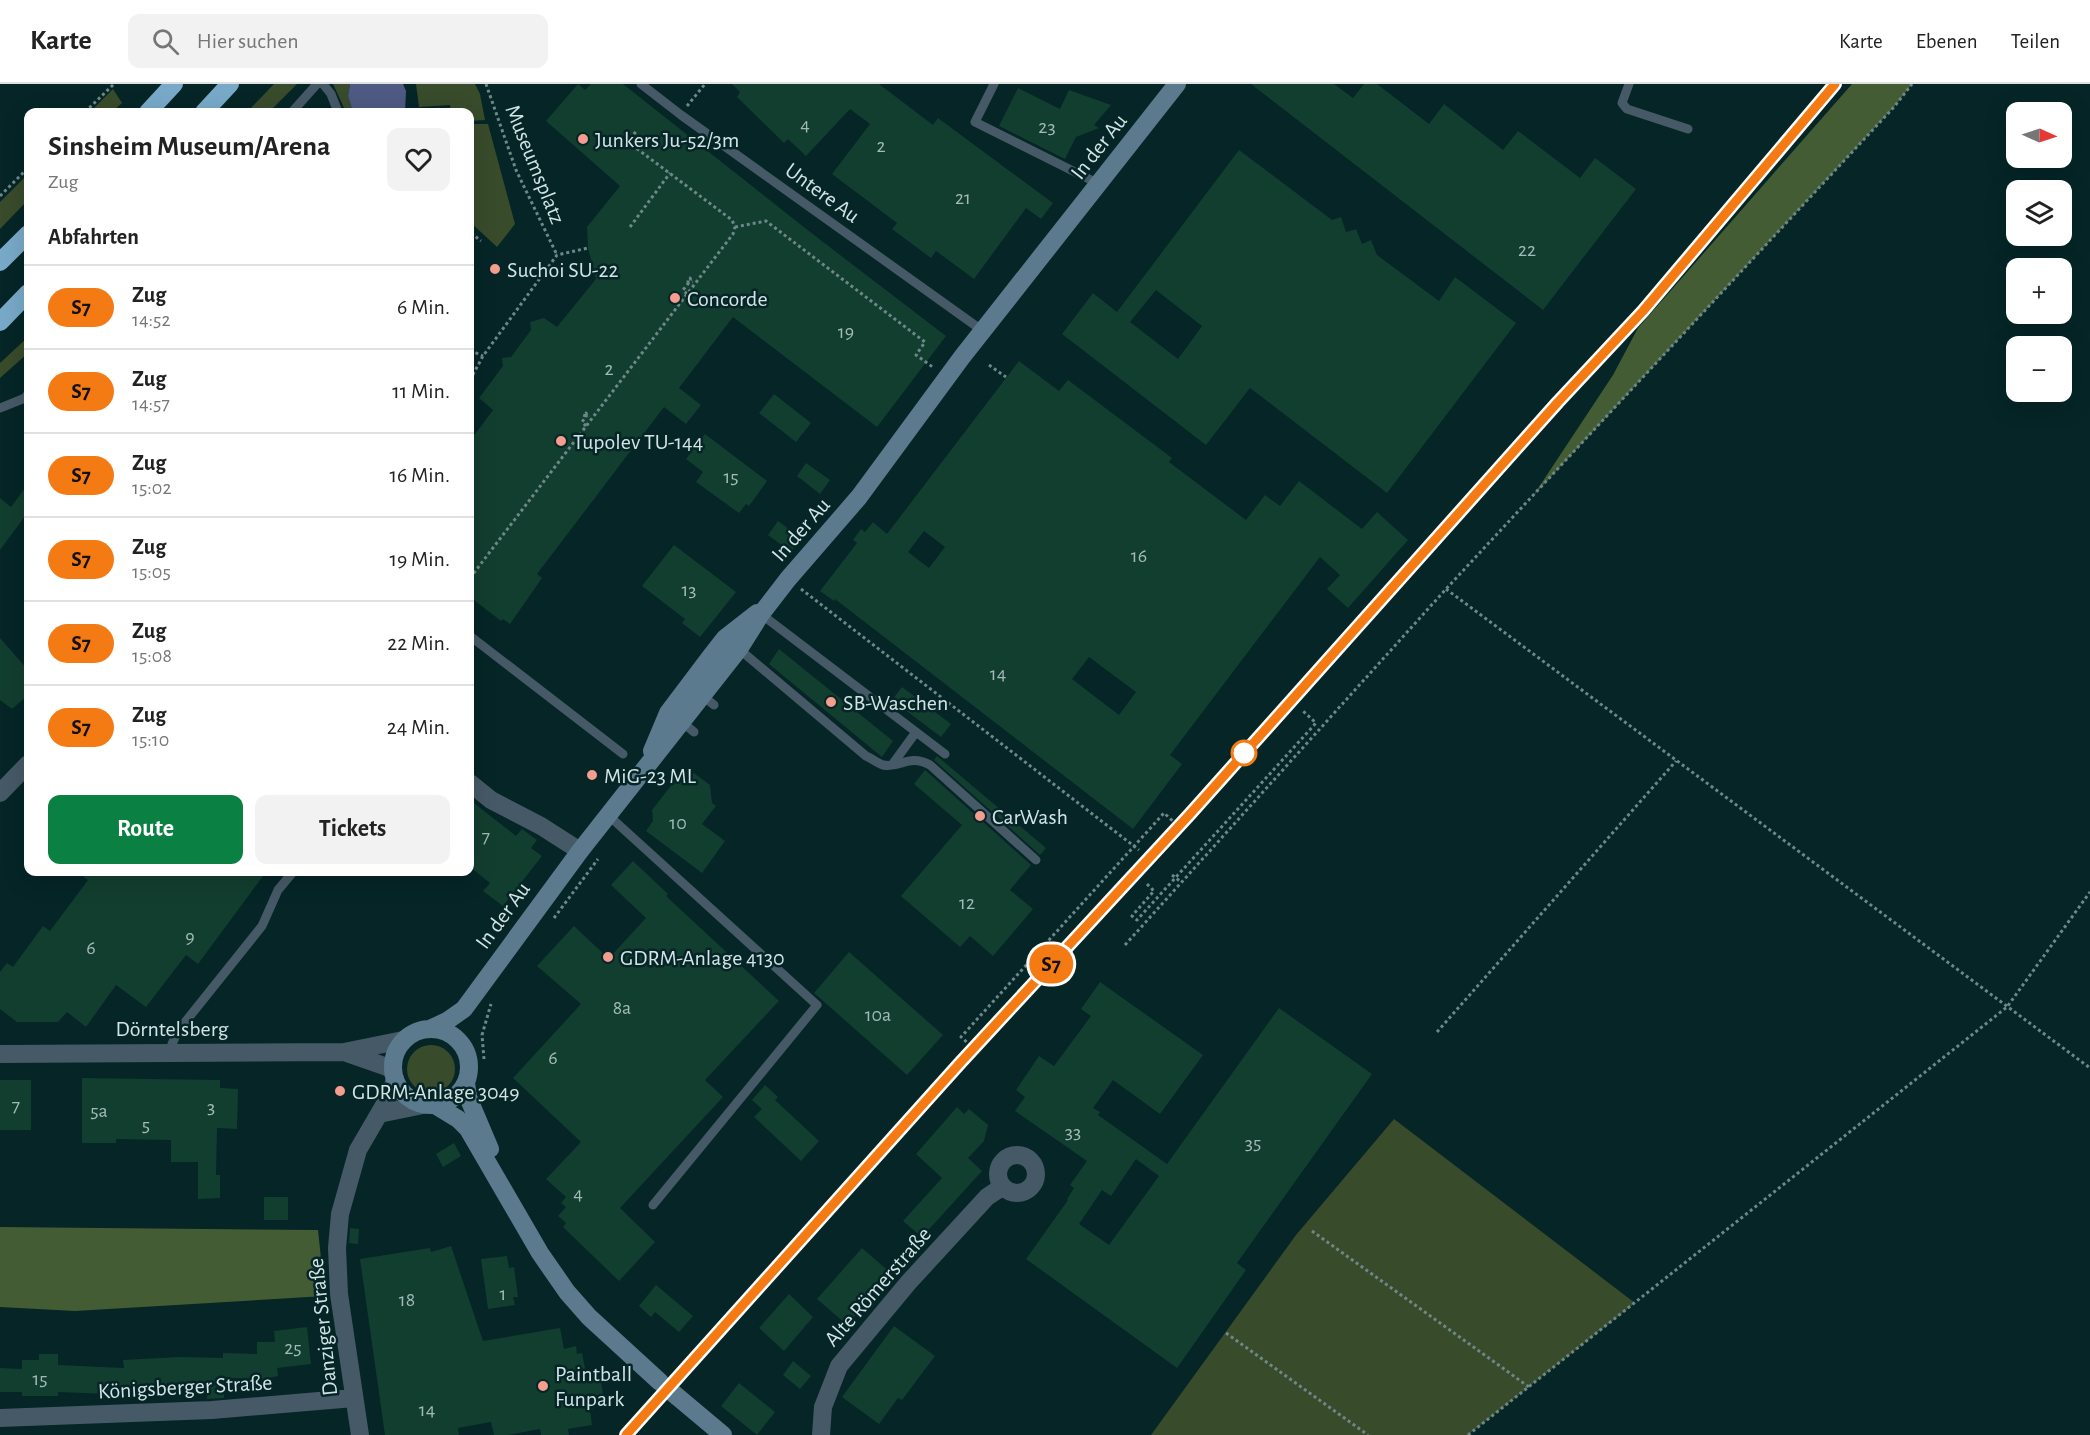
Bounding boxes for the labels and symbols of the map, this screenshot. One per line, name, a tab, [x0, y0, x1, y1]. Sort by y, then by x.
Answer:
street label: Museumsplatz	[501, 102, 569, 227]
north arrow	[2006, 102, 2072, 168]
street label: In der Au	[1067, 110, 1131, 184]
house number: 4	[800, 115, 810, 135]
house number: 23	[1038, 117, 1056, 137]
place label: Junkers Ju-52/3m	[595, 129, 739, 151]
marker: Junkers Ju-52/3m	[576, 132, 590, 146]
house number: 2	[876, 136, 886, 156]
street label: Untere Au	[781, 159, 864, 227]
house number: 21	[955, 188, 971, 208]
house number: 22	[1518, 240, 1536, 260]
place label: Suchoi SU-22	[507, 259, 619, 281]
marker: Suchoi SU-22	[488, 262, 502, 276]
place label: Concorde	[687, 288, 768, 310]
marker: Concorde	[668, 291, 682, 305]
house number: 19	[838, 322, 854, 342]
house number: 2	[604, 359, 614, 379]
place label: Tupolev TU-144	[573, 431, 703, 453]
marker: Tupolev TU-144	[554, 434, 568, 448]
house number: 15	[723, 467, 739, 487]
street label: In der Au	[767, 494, 834, 566]
house number: 16	[1131, 546, 1147, 566]
house number: 13	[681, 580, 697, 600]
house number: 14	[990, 664, 1006, 684]
place label: SB-Waschen	[843, 692, 948, 714]
marker: SB-Waschen	[824, 695, 838, 709]
unlabelled marker	[1231, 740, 1257, 766]
place label: MiG-23 ML	[604, 765, 697, 787]
marker: MiG-23 ML	[585, 768, 599, 782]
place label: CarWash	[992, 806, 1068, 828]
marker: CarWash	[973, 809, 987, 823]
house number: 10	[669, 813, 687, 833]
house number: 7	[482, 827, 490, 847]
street label: In der Au	[471, 878, 534, 953]
house number: 12	[959, 893, 975, 913]
house number: 9	[185, 927, 195, 947]
house number: 6	[86, 938, 96, 958]
line badge: S7	[1024, 944, 1078, 984]
place label: GDRM-Anlage 4130	[620, 947, 785, 969]
marker: GDRM-Anlage 4130	[601, 950, 615, 964]
house number: 8a	[613, 998, 631, 1018]
house number: 10a	[865, 1005, 891, 1025]
street label: Dörntelsberg	[116, 1018, 229, 1040]
house number: 6	[548, 1048, 558, 1068]
place label: GDRM-Anlage 3049	[352, 1081, 520, 1103]
marker: GDRM-Anlage 3049	[333, 1084, 347, 1098]
house number: 7	[12, 1096, 20, 1116]
house number: 3	[207, 1097, 215, 1117]
house number: 5a	[90, 1101, 108, 1121]
house number: 5	[142, 1115, 150, 1135]
house number: 33	[1065, 1122, 1081, 1142]
house number: 35	[1245, 1133, 1261, 1153]
house number: 4	[573, 1184, 583, 1204]
street label: Alte Römerstraße	[820, 1223, 935, 1350]
street label: Danziger Straße	[305, 1257, 341, 1397]
house number: 1	[500, 1284, 506, 1304]
house number: 18	[399, 1290, 415, 1310]
house number: 25	[284, 1338, 302, 1358]
place label: Paintball Funpark	[555, 1363, 632, 1410]
house number: 15	[32, 1369, 48, 1389]
street label: Königsberger Straße	[97, 1371, 273, 1403]
marker: Paintball Funpark	[536, 1379, 550, 1393]
house number: 14	[419, 1400, 435, 1420]

